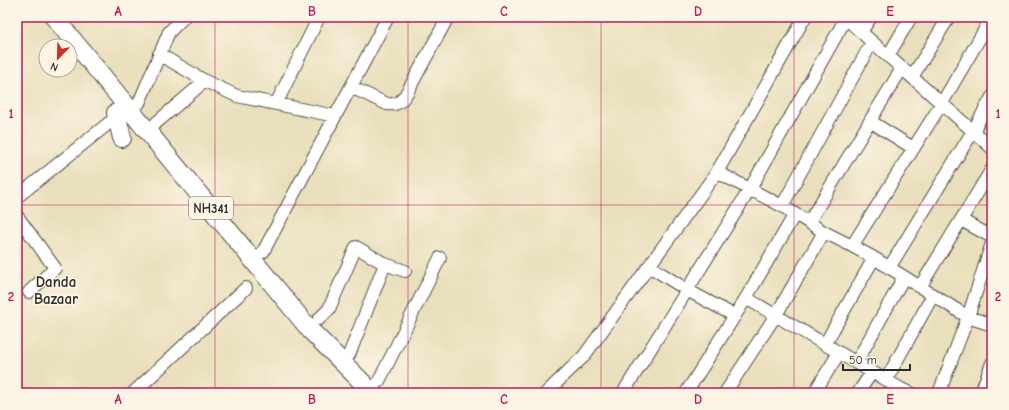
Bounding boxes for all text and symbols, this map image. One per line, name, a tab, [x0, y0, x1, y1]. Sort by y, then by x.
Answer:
text: A	[114, 4, 122, 19]
text: B	[308, 4, 316, 19]
text: C	[500, 4, 508, 19]
text: D	[694, 4, 702, 19]
text: E	[886, 4, 894, 19]
north arrow	[38, 38, 78, 78]
text: N	[48, 59, 60, 74]
text: 1	[8, 106, 14, 121]
text: 1	[995, 106, 1001, 121]
road number: NH341	[189, 197, 233, 219]
district label: Danda Bazaar	[34, 273, 78, 308]
text: 2	[8, 289, 14, 304]
text: 2	[995, 289, 1001, 304]
scale bar	[843, 346, 910, 372]
text: 50 m	[849, 353, 877, 367]
text: A	[114, 392, 122, 407]
text: B	[308, 392, 316, 407]
text: C	[500, 392, 508, 407]
text: D	[694, 392, 702, 407]
text: E	[886, 392, 894, 407]

